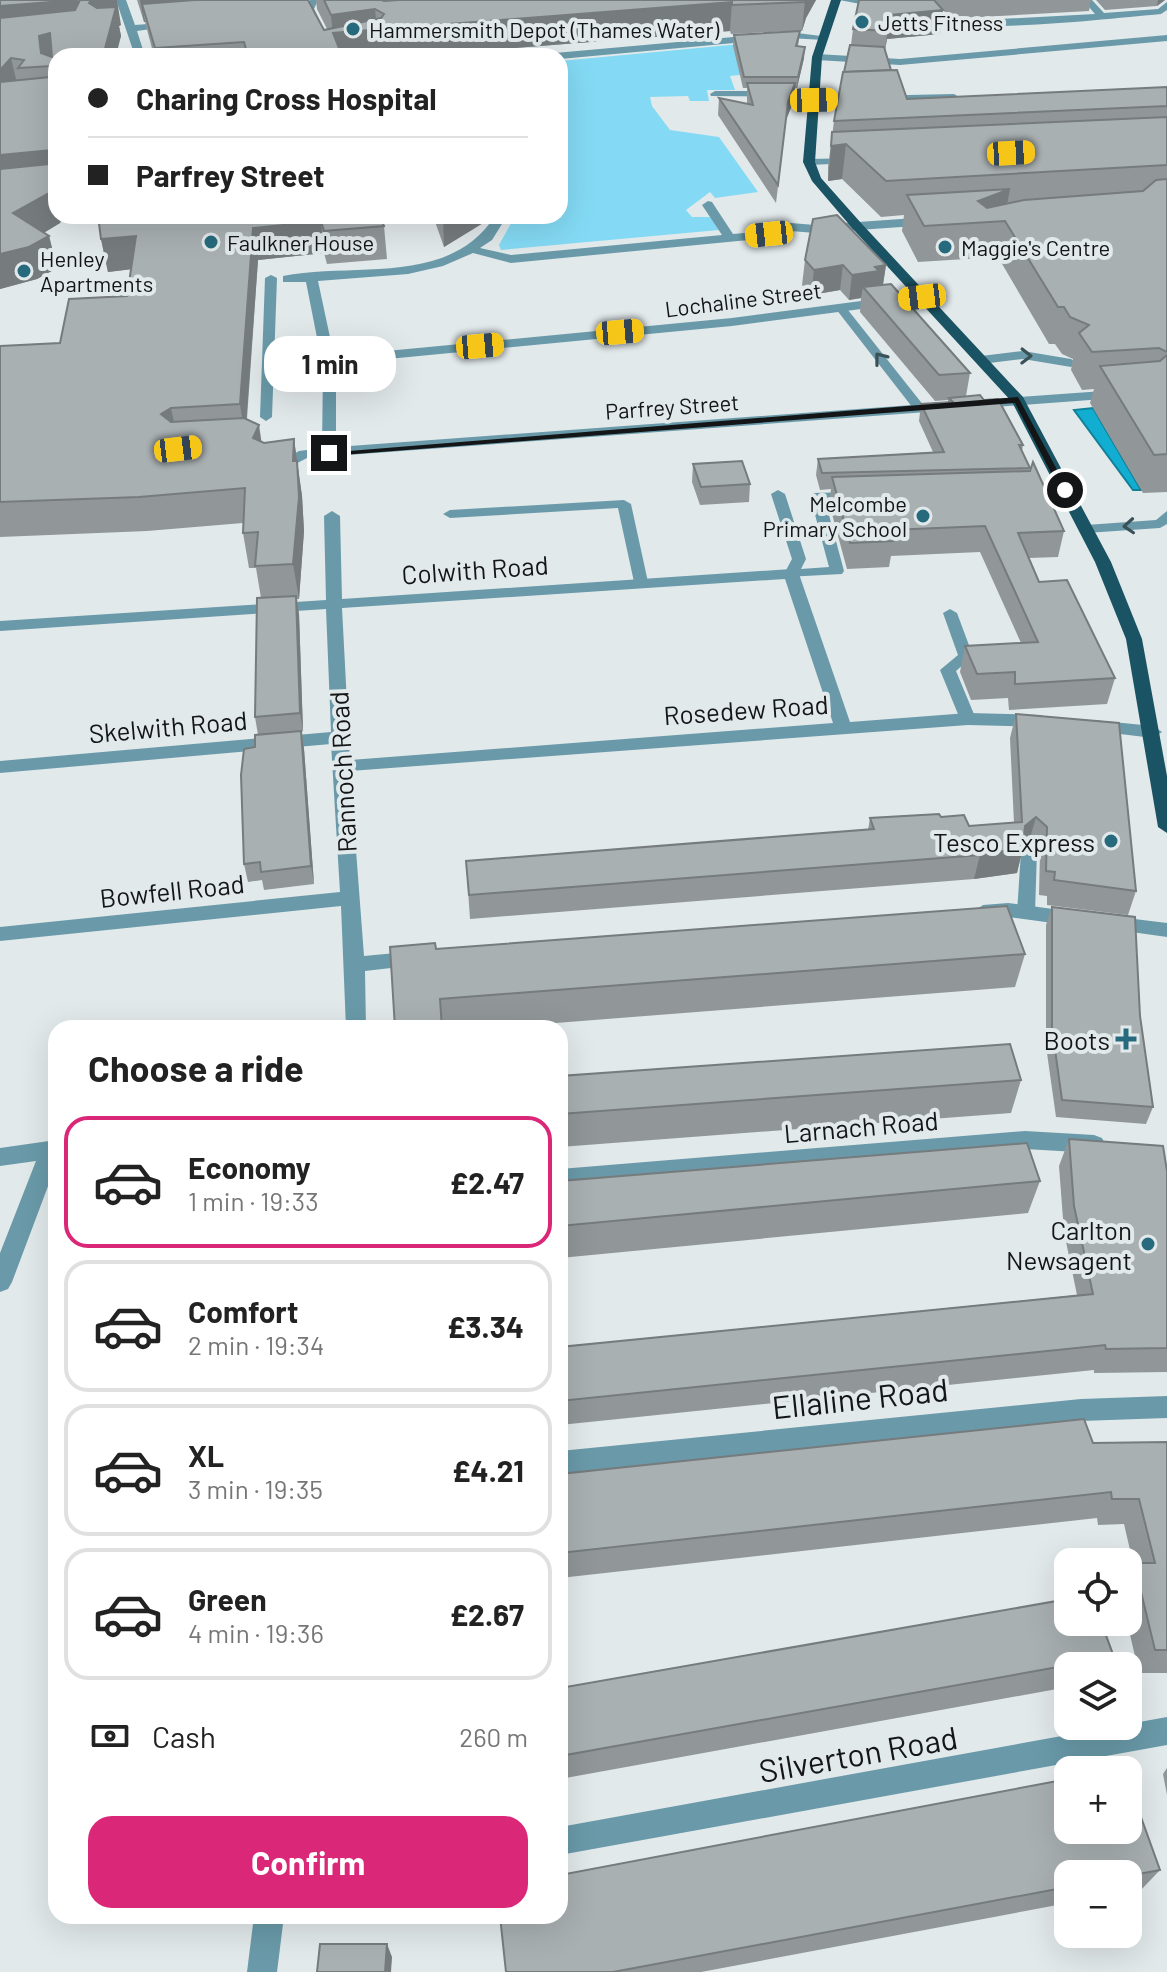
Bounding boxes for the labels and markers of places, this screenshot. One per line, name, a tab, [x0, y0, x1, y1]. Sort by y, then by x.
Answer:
place label: Jetts Fitness	[878, 9, 1003, 35]
marker: Jetts Fitness	[853, 13, 871, 31]
place label: Hammersmith Depot (Thames Water)	[369, 16, 719, 42]
marker: Hammersmith Depot (Thames Water)	[344, 20, 362, 38]
place label: Faulkner House	[227, 229, 374, 255]
marker: Faulkner House	[202, 233, 220, 251]
place label: Maggie's Centre	[961, 234, 1110, 260]
marker: Maggie's Centre	[936, 238, 954, 256]
place label: Henley Apartments	[40, 245, 153, 296]
marker: Henley Apartments	[15, 262, 33, 280]
place label: Melcombe Primary School	[763, 490, 907, 541]
marker: Melcombe Primary School	[914, 507, 932, 525]
place label: Tesco Express	[933, 826, 1095, 857]
marker: Tesco Express	[1102, 832, 1120, 850]
place label: Boots	[1044, 1024, 1110, 1055]
marker: Boots	[1117, 1030, 1135, 1048]
place label: Carlton Newsagent	[1006, 1214, 1132, 1275]
marker: Carlton Newsagent	[1139, 1235, 1157, 1253]

